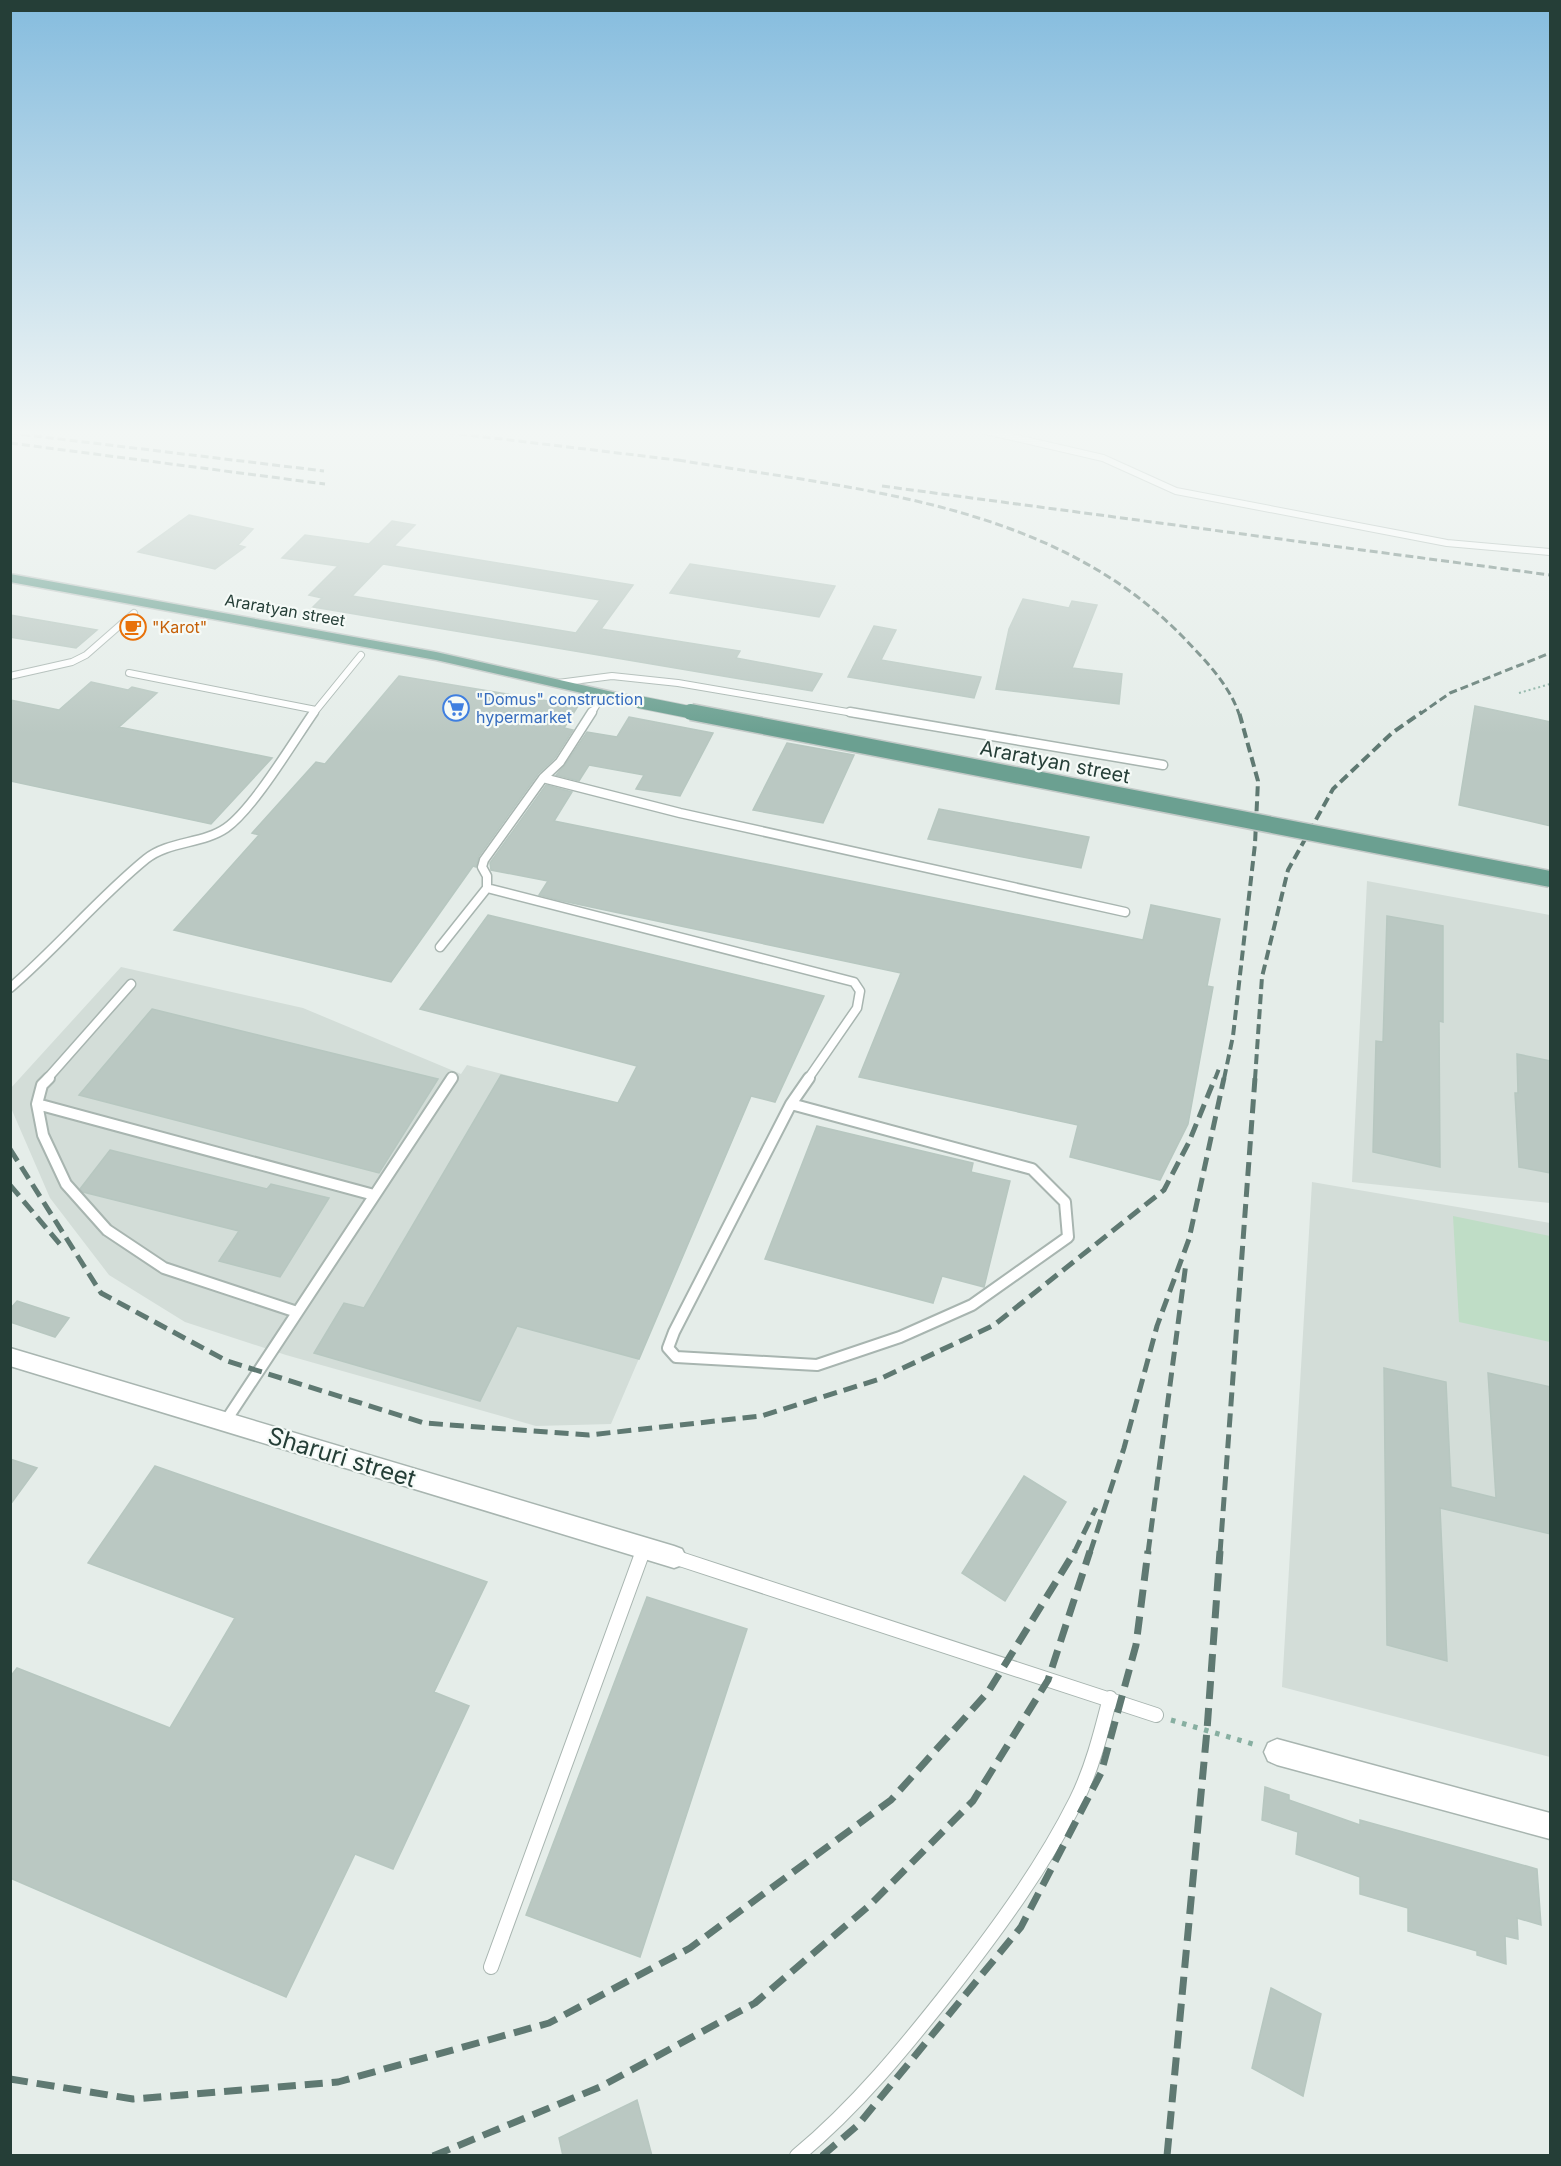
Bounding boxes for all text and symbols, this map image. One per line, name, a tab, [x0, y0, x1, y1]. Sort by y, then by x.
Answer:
street label: Araratyan street	[223, 590, 347, 630]
cafe icon: "Karot"	[118, 612, 148, 642]
place label: "Karot"	[152, 617, 207, 637]
place label: "Domus" construction hypermarket	[476, 689, 643, 727]
supermarket icon: "Domus" construction hypermarket	[441, 693, 471, 723]
street label: Araratyan street	[978, 736, 1132, 788]
street label: Sharuri street	[264, 1421, 420, 1493]

